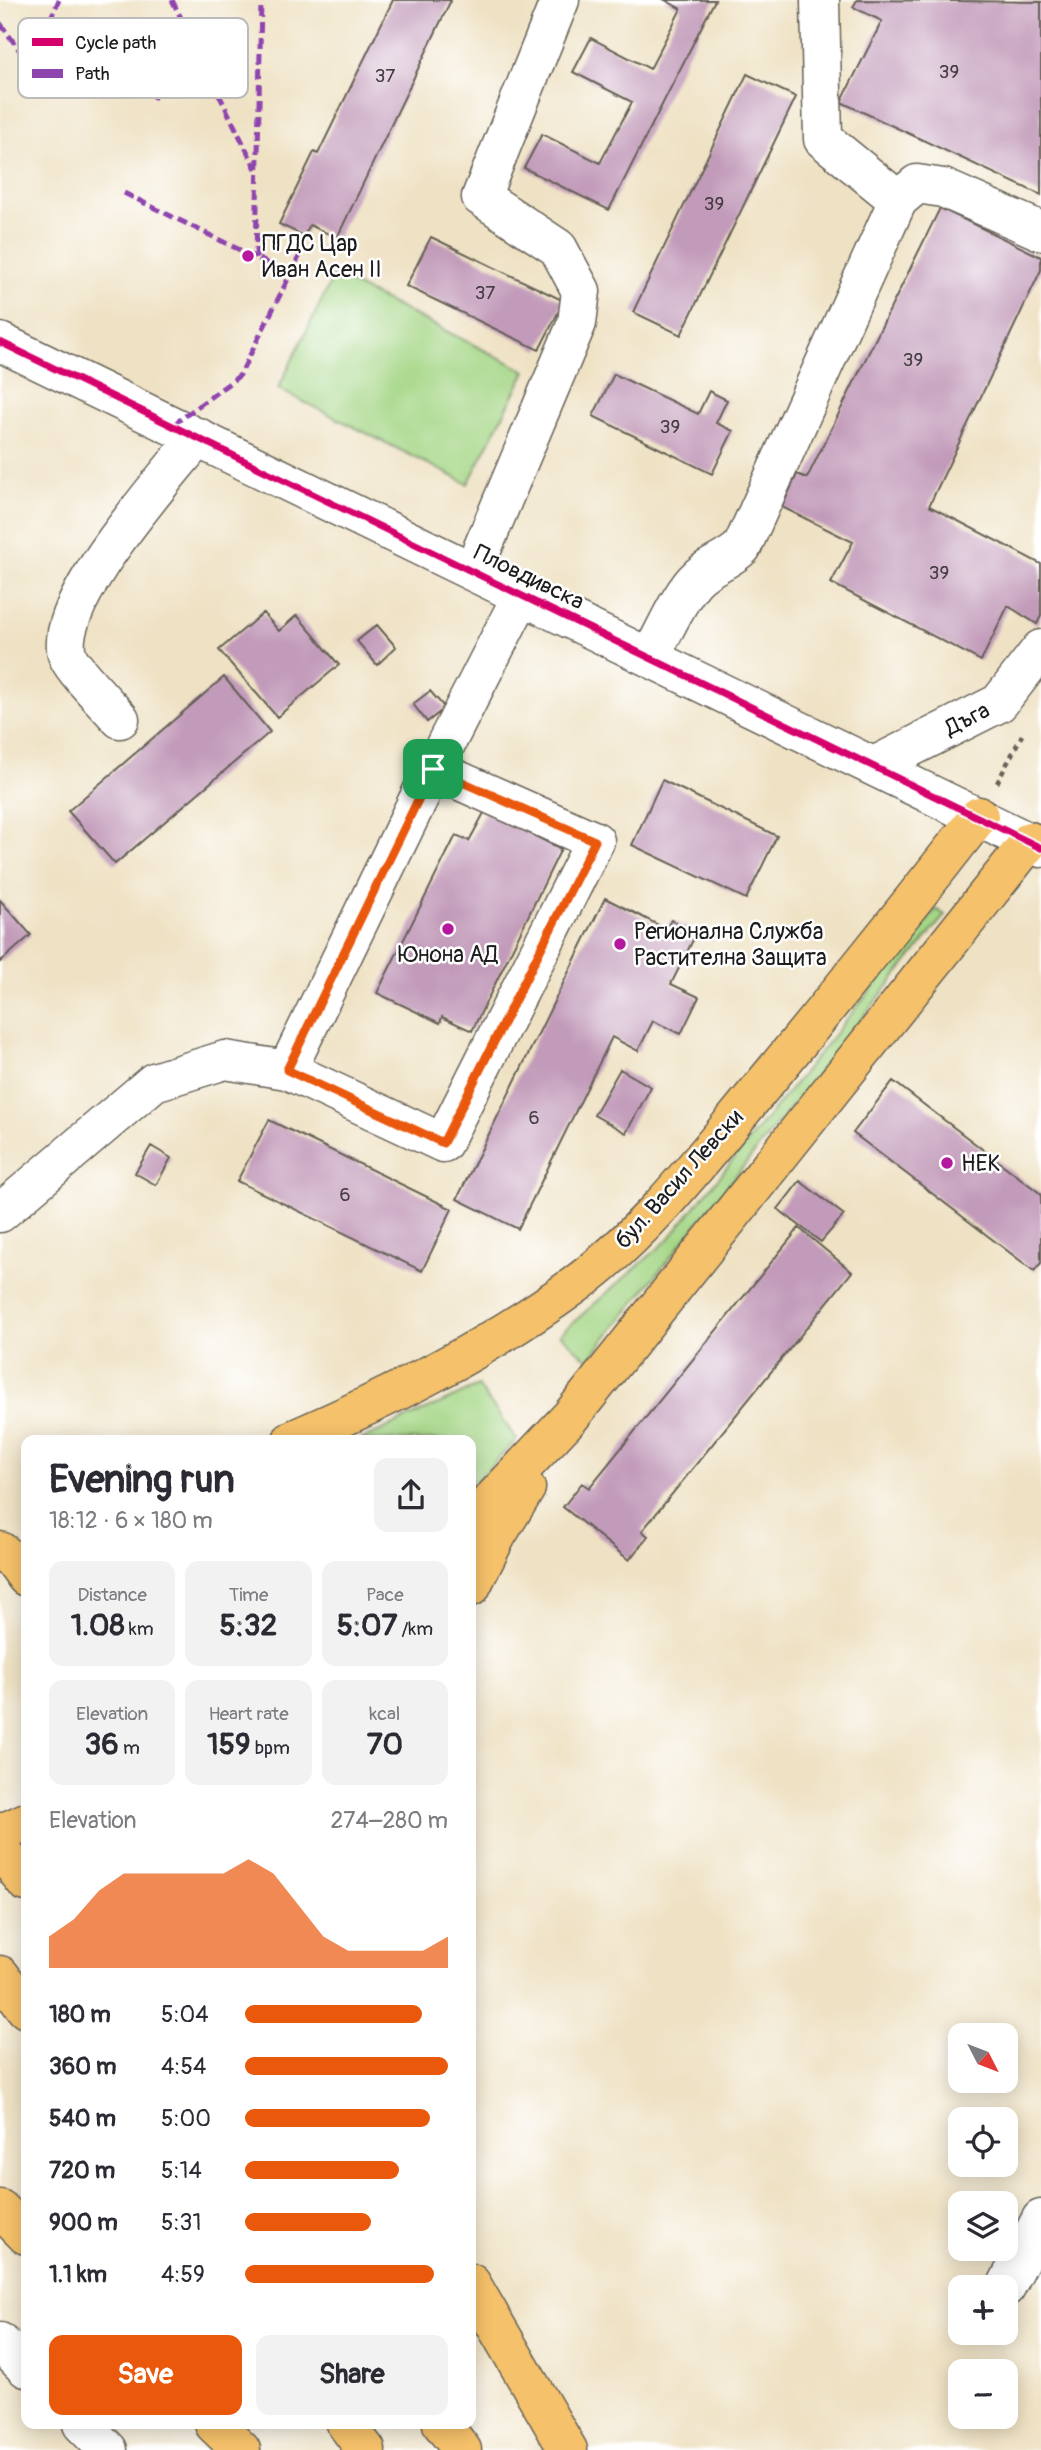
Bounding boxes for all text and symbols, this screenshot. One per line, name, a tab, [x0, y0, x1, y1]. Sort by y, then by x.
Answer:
legend	[18, 18, 248, 98]
text: Cycle path	[75, 31, 156, 55]
house number: 39	[939, 60, 959, 84]
text: Path	[75, 62, 110, 86]
house number: 37	[375, 64, 395, 88]
house number: 39	[704, 192, 724, 216]
place label: ПГДС Цар Иван Асен II	[262, 229, 382, 284]
marker: ПГДС Цар Иван Асен II	[240, 248, 256, 264]
house number: 37	[475, 281, 495, 305]
house number: 39	[903, 348, 923, 372]
house number: 39	[660, 415, 680, 439]
street label: Пловдивска	[469, 538, 589, 616]
house number: 39	[929, 561, 949, 585]
street label: Дъга	[939, 696, 994, 743]
pin	[403, 739, 463, 799]
icon: arrive	[414, 750, 452, 788]
place label: Регионална Служба Растителна Защита	[634, 917, 827, 972]
marker: Юнона АД	[440, 921, 456, 937]
marker: Регионална Служба Растителна Защита	[612, 936, 628, 952]
place label: Юнона АД	[398, 940, 499, 969]
street label: бул. Васил Левски	[609, 1103, 749, 1255]
house number: 6	[528, 1106, 540, 1130]
place label: НЕК	[961, 1149, 1001, 1178]
marker: НЕК	[939, 1155, 955, 1171]
house number: 6	[339, 1183, 351, 1207]
text: Evening run	[49, 1456, 235, 1504]
button: share	[374, 1458, 448, 1532]
text: 18:12 · 6 × 180 m	[49, 1506, 213, 1535]
text: Distance	[77, 1583, 147, 1607]
text: Time	[229, 1583, 268, 1607]
text: Pace	[366, 1583, 404, 1607]
text: 1.08	[71, 1607, 125, 1644]
text: 5:32	[220, 1607, 277, 1644]
text: 5:07	[337, 1607, 397, 1644]
text: km	[125, 1617, 154, 1641]
text: /km	[397, 1617, 433, 1641]
text: Elevation	[76, 1702, 148, 1726]
text: Heart rate	[208, 1702, 289, 1726]
text: kcal	[369, 1702, 400, 1726]
text: 36	[85, 1726, 119, 1763]
text: 159	[207, 1726, 251, 1763]
text: 70	[367, 1726, 403, 1763]
text: m	[119, 1736, 140, 1760]
text: bpm	[251, 1736, 290, 1760]
text: Elevation	[49, 1806, 137, 1835]
text: 274–280 m	[331, 1806, 448, 1835]
text: 180 m	[49, 2000, 111, 2029]
text: 5:04	[161, 2000, 209, 2029]
north arrow	[948, 2023, 1018, 2093]
map controls	[948, 2023, 1018, 2429]
text: 360 m	[49, 2052, 116, 2081]
text: 4:54	[161, 2052, 206, 2081]
text: 540 m	[49, 2104, 116, 2133]
text: 5:00	[161, 2104, 211, 2133]
button: locate	[948, 2107, 1018, 2177]
text: 720 m	[49, 2156, 115, 2185]
text: 5:14	[161, 2156, 202, 2185]
button: layers	[948, 2191, 1018, 2261]
text: 900 m	[49, 2208, 118, 2237]
text: 5:31	[161, 2208, 201, 2237]
text: 1.1 km	[49, 2260, 107, 2289]
text: 4:59	[161, 2260, 205, 2289]
button: +	[948, 2275, 1018, 2345]
button: Save	[49, 2335, 242, 2415]
button: Share	[256, 2335, 448, 2415]
button: −	[948, 2359, 1018, 2429]

